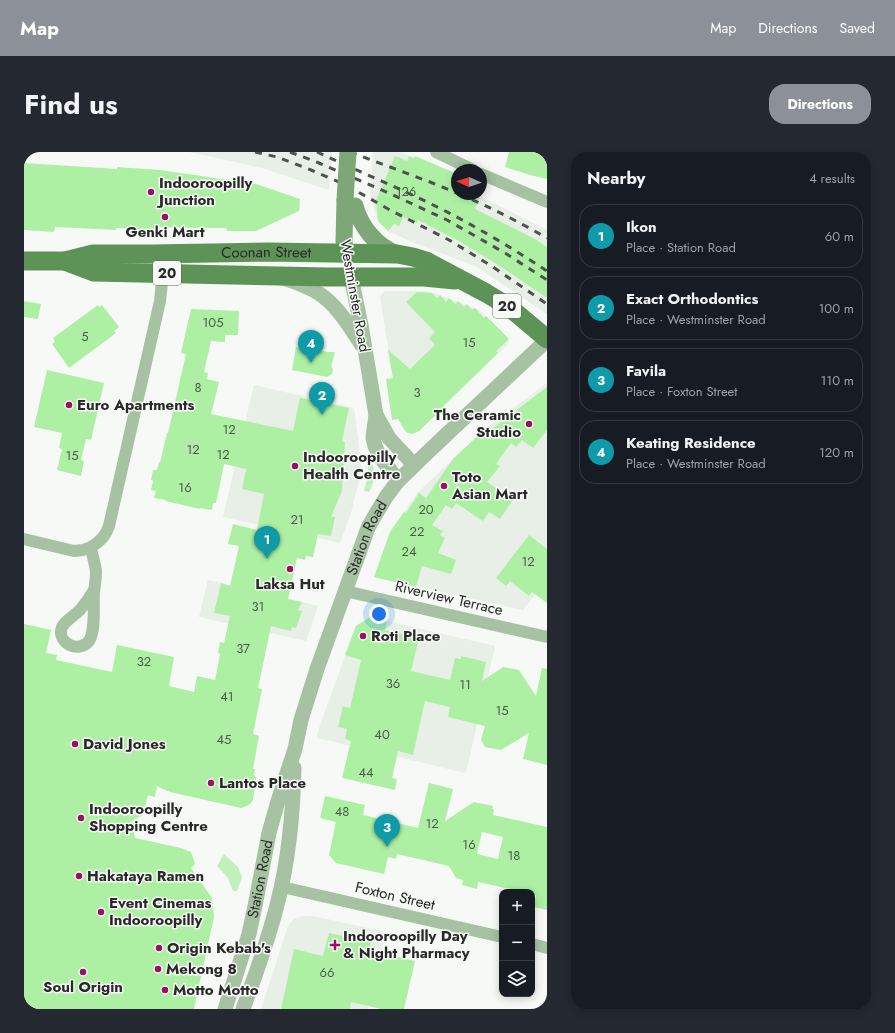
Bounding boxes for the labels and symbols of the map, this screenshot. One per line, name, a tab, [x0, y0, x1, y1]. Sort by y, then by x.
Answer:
north arrow	[451, 164, 487, 200]
place label: Indooroopilly Junction	[156, 172, 253, 211]
house number: 126	[396, 182, 416, 201]
marker: Indooroopilly Junction	[146, 187, 156, 197]
marker: Genki Mart	[160, 212, 170, 222]
place label: Genki Mart	[125, 221, 205, 243]
street label: Westminster Road	[334, 238, 376, 354]
street label: Coonan Street	[221, 241, 312, 264]
road number: 20	[153, 261, 181, 285]
road number: 20	[493, 294, 521, 318]
house number: 105	[203, 313, 223, 332]
house number: 5	[81, 327, 89, 346]
pin: 4	[298, 330, 324, 363]
house number: 15	[462, 333, 476, 352]
house number: 8	[194, 378, 202, 397]
pin: 2	[309, 382, 335, 415]
house number: 3	[413, 383, 421, 402]
place label: Euro Apartments	[77, 394, 195, 416]
marker: Euro Apartments	[64, 400, 74, 410]
place label: The Ceramic Studio	[434, 404, 521, 443]
marker: The Ceramic Studio	[524, 419, 534, 429]
house number: 12	[222, 420, 236, 439]
house number: 12	[186, 440, 200, 459]
house number: 12	[216, 445, 230, 464]
house number: 15	[65, 446, 79, 465]
place label: Indooroopilly Health Centre	[303, 446, 401, 485]
marker: Indooroopilly Health Centre	[290, 461, 300, 471]
place label: Toto Asian Mart	[451, 466, 528, 505]
house number: 16	[178, 478, 192, 497]
marker: Toto Asian Mart	[439, 481, 449, 491]
street label: Station Road	[341, 496, 392, 578]
house number: 20	[418, 500, 434, 519]
house number: 21	[290, 510, 304, 529]
house number: 22	[410, 522, 424, 541]
pin: 1	[254, 526, 280, 559]
house number: 24	[402, 542, 417, 561]
house number: 12	[521, 552, 535, 571]
marker: Laksa Hut	[285, 564, 295, 574]
place label: Laksa Hut	[255, 573, 325, 595]
street label: Riverview Terrace	[393, 575, 505, 621]
house number: 31	[252, 597, 264, 616]
your location	[369, 604, 389, 624]
place label: Roti Place	[371, 625, 441, 647]
marker: Roti Place	[358, 631, 368, 641]
house number: 37	[236, 639, 250, 658]
house number: 32	[137, 652, 151, 671]
house number: 36	[386, 674, 400, 693]
house number: 11	[459, 675, 471, 694]
house number: 41	[220, 687, 234, 706]
house number: 15	[495, 701, 509, 720]
house number: 40	[374, 725, 390, 744]
house number: 45	[217, 730, 231, 749]
place label: David Jones	[83, 733, 166, 755]
marker: David Jones	[70, 739, 80, 749]
house number: 44	[358, 763, 374, 782]
place label: Lantos Place	[219, 772, 306, 794]
marker: Lantos Place	[206, 778, 216, 788]
place label: Indooroopilly Shopping Centre	[89, 798, 208, 837]
house number: 48	[335, 802, 349, 821]
marker: Indooroopilly Shopping Centre	[76, 813, 86, 823]
pin: 3	[374, 814, 400, 847]
house number: 12	[425, 814, 439, 833]
house number: 16	[462, 835, 476, 854]
street label: Station Road	[242, 838, 278, 920]
house number: 18	[508, 846, 520, 865]
place label: Hakataya Ramen	[87, 865, 204, 887]
marker: Hakataya Ramen	[74, 871, 84, 881]
street label: Foxton Street	[353, 876, 437, 916]
place label: Event Cinemas Indooroopilly	[109, 892, 211, 931]
marker: Event Cinemas Indooroopilly	[96, 907, 106, 917]
place label: Indooroopilly Day & Night Pharmacy	[343, 925, 470, 964]
place label: Origin Kebab's	[167, 937, 271, 959]
marker: Indooroopilly Day & Night Pharmacy	[330, 940, 340, 950]
marker: Origin Kebab's	[154, 943, 164, 953]
place label: Mekong 8	[166, 958, 237, 980]
house number: 66	[320, 963, 334, 982]
marker: Mekong 8	[153, 964, 163, 974]
marker: Soul Origin	[78, 967, 88, 977]
place label: Soul Origin	[43, 976, 123, 998]
place label: Motto Motto	[173, 979, 259, 1001]
marker: Motto Motto	[160, 985, 170, 995]

